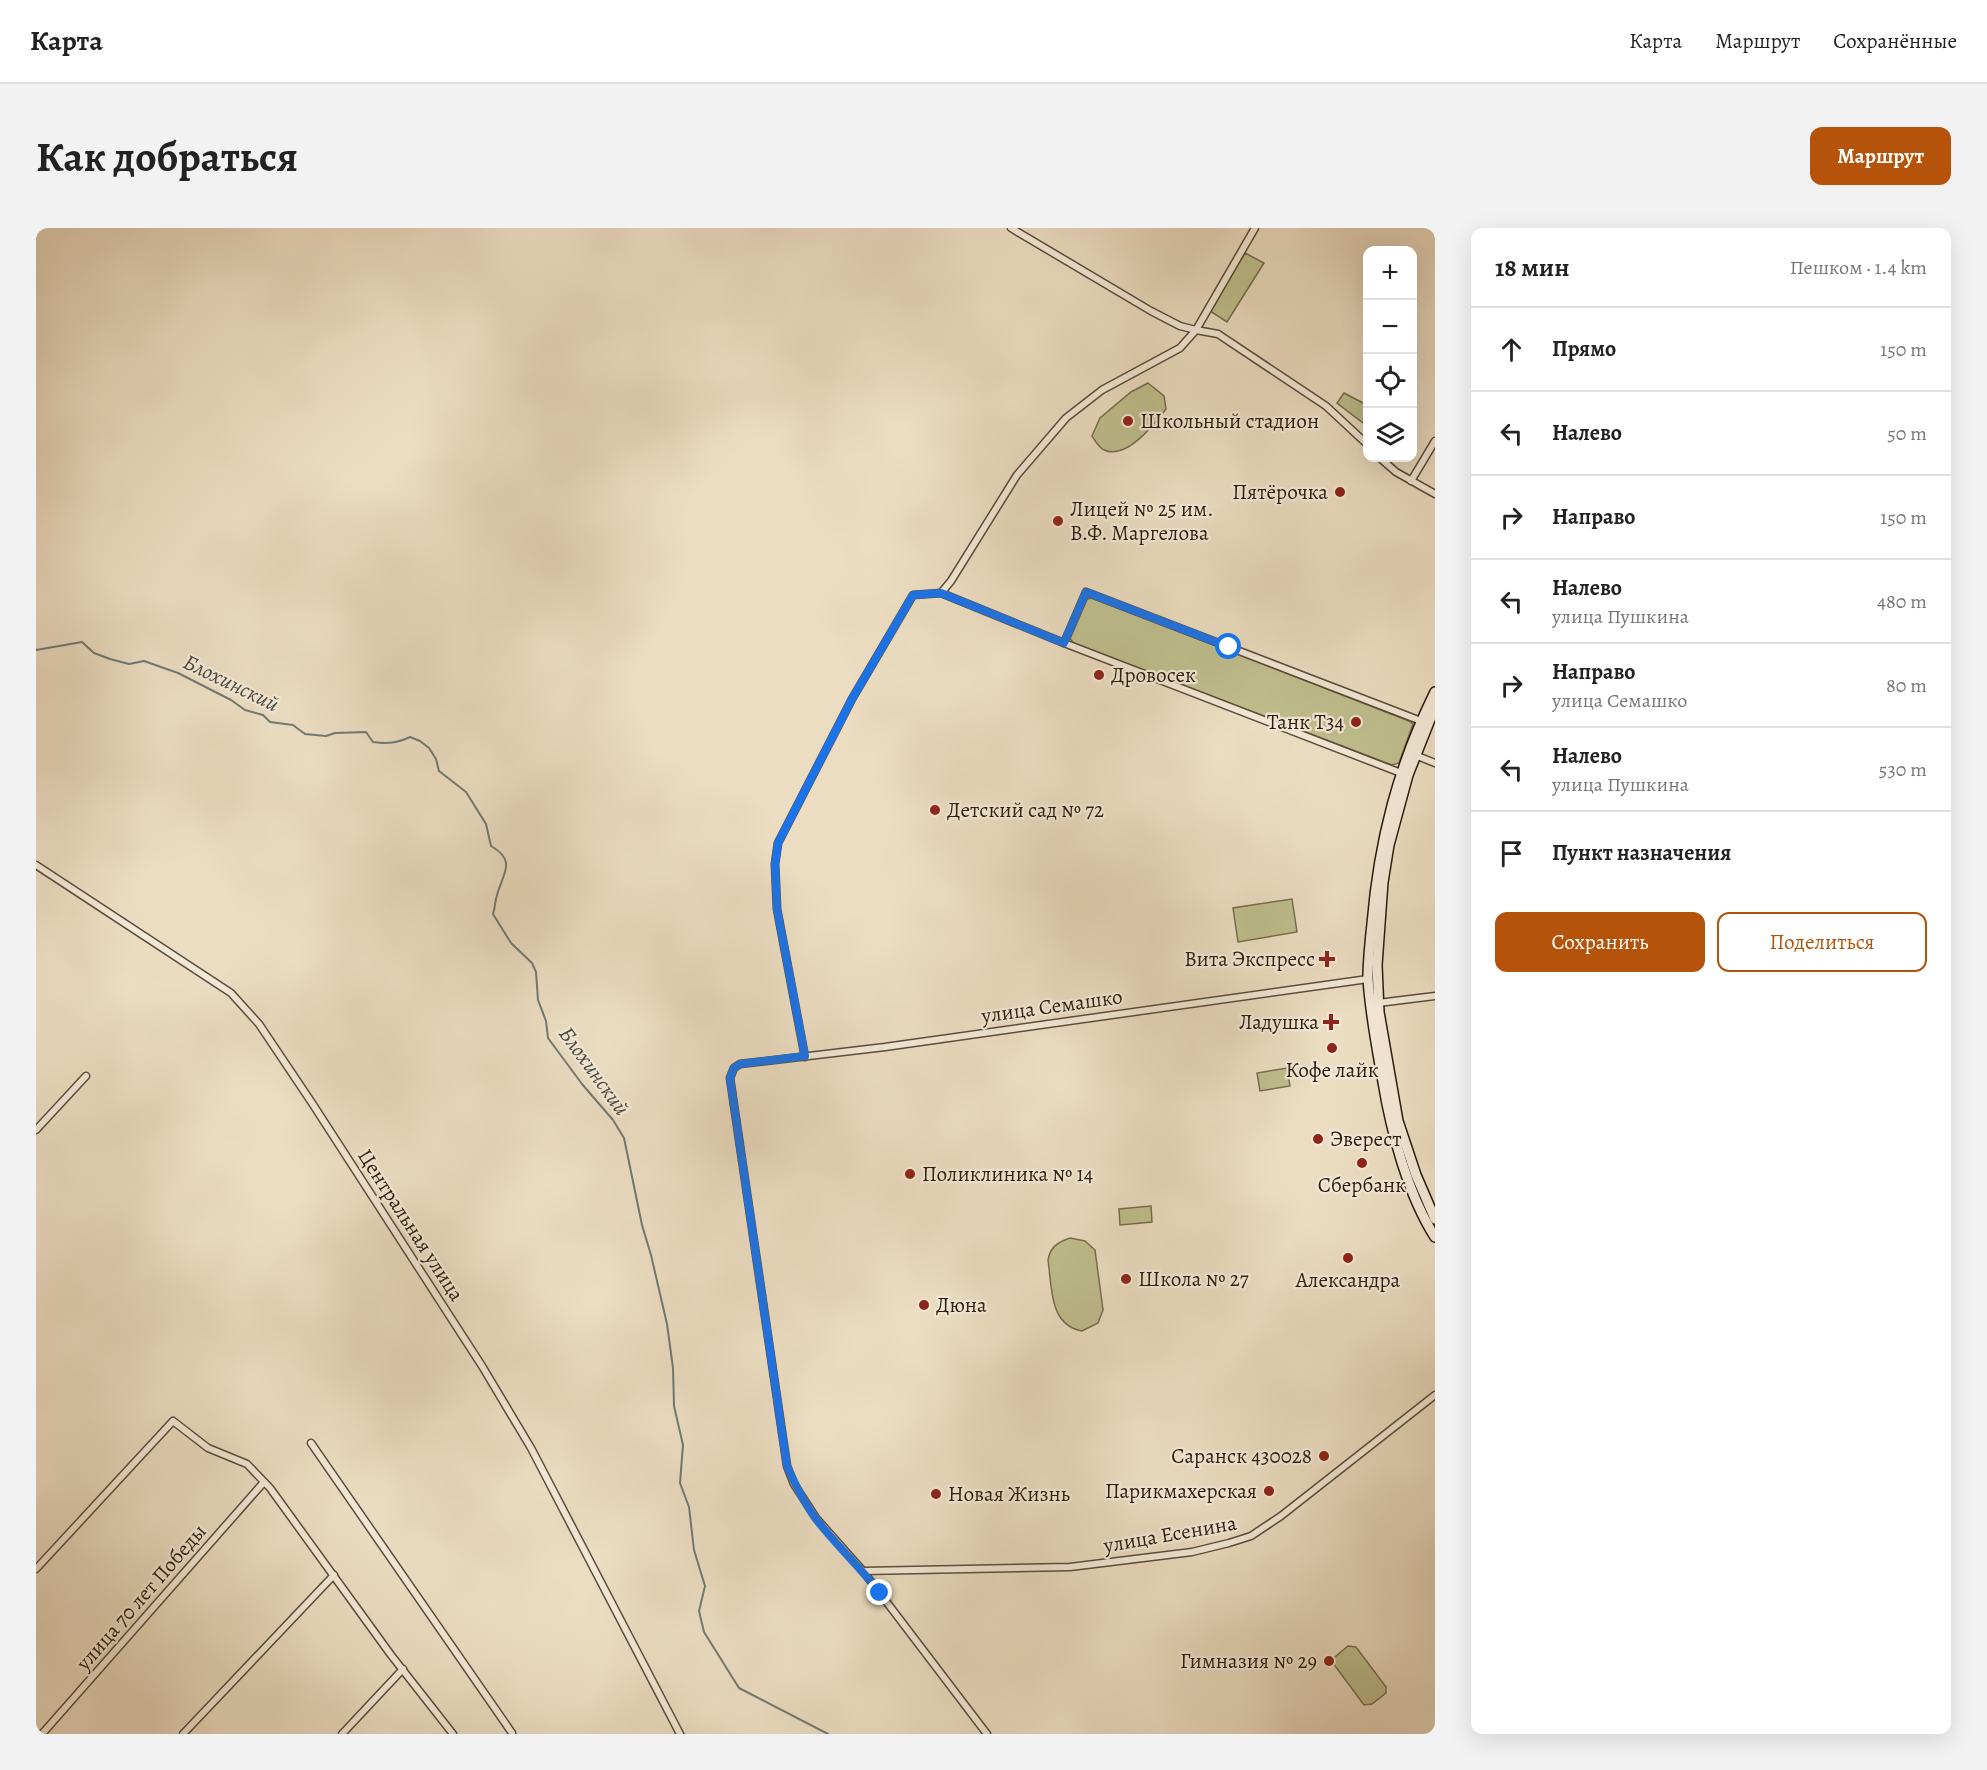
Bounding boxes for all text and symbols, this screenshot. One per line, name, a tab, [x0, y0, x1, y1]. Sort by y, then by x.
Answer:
text: Карта	[30, 22, 103, 60]
text: Карта	[1629, 27, 1682, 55]
text: Маршрут	[1715, 27, 1800, 55]
text: Сохранённые	[1833, 27, 1957, 55]
button: Маршрут	[1810, 127, 1951, 185]
text: Как добраться	[36, 128, 298, 185]
map controls	[1363, 246, 1417, 462]
button: +	[1363, 246, 1417, 300]
text: 18 мин	[1495, 250, 1570, 285]
text: Пешком · 1.4 km	[1790, 254, 1927, 281]
button: −	[1363, 300, 1417, 354]
icon: ahead	[1495, 333, 1528, 366]
text: Прямо	[1552, 334, 1616, 364]
text: 150 m	[1880, 336, 1927, 363]
button: locate	[1363, 354, 1417, 408]
place label: Школьный стадион	[1140, 407, 1319, 435]
button: layers	[1363, 408, 1417, 462]
marker: Школьный стадион	[1121, 414, 1135, 428]
icon: left	[1495, 417, 1528, 450]
text: Налево	[1552, 418, 1622, 448]
text: 50 m	[1887, 420, 1927, 447]
place label: Пятёрочка	[1232, 478, 1328, 506]
marker: Пятёрочка	[1333, 485, 1347, 499]
place label: Лицей № 25 им. В.Ф. Маргелова	[1070, 495, 1214, 547]
icon: right	[1495, 501, 1528, 534]
text: Направо	[1552, 502, 1635, 532]
text: 150 m	[1880, 504, 1927, 531]
marker: Лицей № 25 им. В.Ф. Маргелова	[1051, 514, 1065, 528]
text: Налево	[1552, 573, 1622, 603]
icon: left	[1495, 585, 1528, 618]
text: 480 m	[1877, 588, 1927, 615]
text: улица Пушкина	[1552, 603, 1689, 630]
route start	[1215, 633, 1241, 659]
water label: Блохинский	[178, 647, 284, 719]
text: Направо	[1552, 657, 1635, 687]
place label: Дровосек	[1111, 661, 1196, 689]
marker: Дровосек	[1092, 668, 1106, 682]
icon: right	[1495, 669, 1528, 702]
text: 80 m	[1886, 672, 1927, 699]
text: улица Семашко	[1552, 687, 1687, 714]
place label: Танк T34	[1267, 708, 1344, 736]
marker: Танк T34	[1349, 715, 1363, 729]
text: Налево	[1552, 741, 1622, 771]
icon: left	[1495, 753, 1528, 786]
text: 530 m	[1879, 756, 1927, 783]
text: улица Пушкина	[1552, 771, 1689, 798]
place label: Детский сад № 72	[947, 796, 1104, 824]
marker: Детский сад № 72	[928, 803, 942, 817]
icon: arrive	[1495, 837, 1528, 870]
text: Пункт назначения	[1552, 838, 1731, 868]
button: Сохранить	[1495, 912, 1705, 972]
button: Поделиться	[1717, 912, 1927, 972]
place label: Вита Экспресс	[1184, 945, 1315, 973]
marker: Вита Экспресс	[1320, 952, 1334, 966]
street label: улица Семашко	[979, 982, 1124, 1030]
place label: Ладушка	[1239, 1008, 1319, 1036]
marker: Ладушка	[1324, 1015, 1338, 1029]
water label: Блохинский	[552, 1020, 637, 1122]
marker: Кофе лайк	[1325, 1041, 1339, 1055]
place label: Кофе лайк	[1285, 1056, 1379, 1084]
place label: Эверест	[1330, 1125, 1402, 1153]
marker: Эверест	[1311, 1132, 1325, 1146]
street label: Центральная улица	[351, 1143, 471, 1307]
marker: Сбербанк	[1355, 1156, 1369, 1170]
place label: Поликлиника № 14	[922, 1160, 1093, 1188]
marker: Поликлиника № 14	[903, 1167, 917, 1181]
place label: Сбербанк	[1318, 1171, 1406, 1199]
marker: Александра	[1341, 1251, 1355, 1265]
place label: Школа № 27	[1138, 1265, 1249, 1293]
place label: Александра	[1295, 1266, 1401, 1294]
marker: Школа № 27	[1119, 1272, 1133, 1286]
place label: Дюна	[936, 1291, 987, 1319]
marker: Дюна	[917, 1298, 931, 1312]
place label: Саранск 430028	[1171, 1442, 1312, 1470]
marker: Саранск 430028	[1317, 1449, 1331, 1463]
place label: Парикмахерская	[1105, 1477, 1257, 1505]
place label: Новая Жизнь	[948, 1480, 1070, 1508]
marker: Парикмахерская	[1262, 1484, 1276, 1498]
marker: Новая Жизнь	[929, 1487, 943, 1501]
street label: улица Есенина	[1100, 1508, 1239, 1560]
street label: улица 70 лет Победы	[69, 1518, 212, 1677]
route end	[866, 1579, 892, 1605]
place label: Гимназия № 29	[1180, 1647, 1317, 1675]
marker: Гимназия № 29	[1322, 1654, 1336, 1668]

